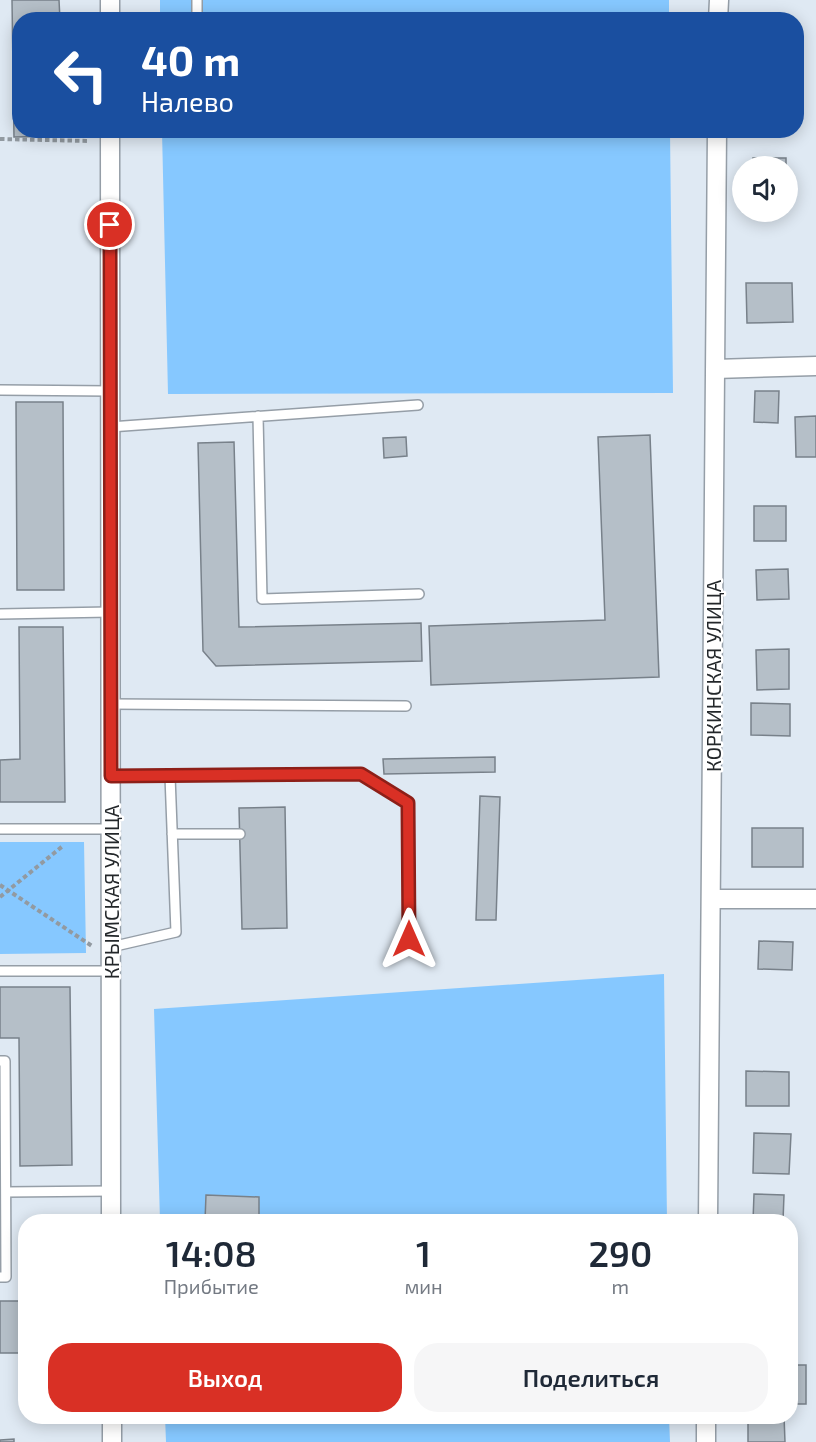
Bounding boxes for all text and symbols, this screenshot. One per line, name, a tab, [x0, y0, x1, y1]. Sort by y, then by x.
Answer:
text: 40 m	[141, 34, 240, 84]
icon: left	[42, 36, 120, 114]
text: Налево	[141, 85, 234, 117]
map controls	[732, 156, 798, 222]
button: sound	[732, 156, 798, 222]
pin	[84, 199, 135, 250]
icon: arrive	[93, 208, 126, 241]
street label: КОРКИНСКАЯ УЛИЦА	[701, 579, 725, 772]
street label: КРЫМСКАЯ УЛИЦА	[99, 804, 123, 979]
position arrow	[377, 907, 441, 971]
text: 14:08	[166, 1231, 257, 1274]
text: 1	[416, 1231, 431, 1274]
text: 290	[588, 1231, 652, 1274]
text: Прибытие	[164, 1274, 259, 1298]
text: мин	[404, 1274, 443, 1298]
text: m	[612, 1274, 629, 1298]
button: Выход	[48, 1343, 402, 1412]
button: Поделиться	[414, 1343, 768, 1412]

